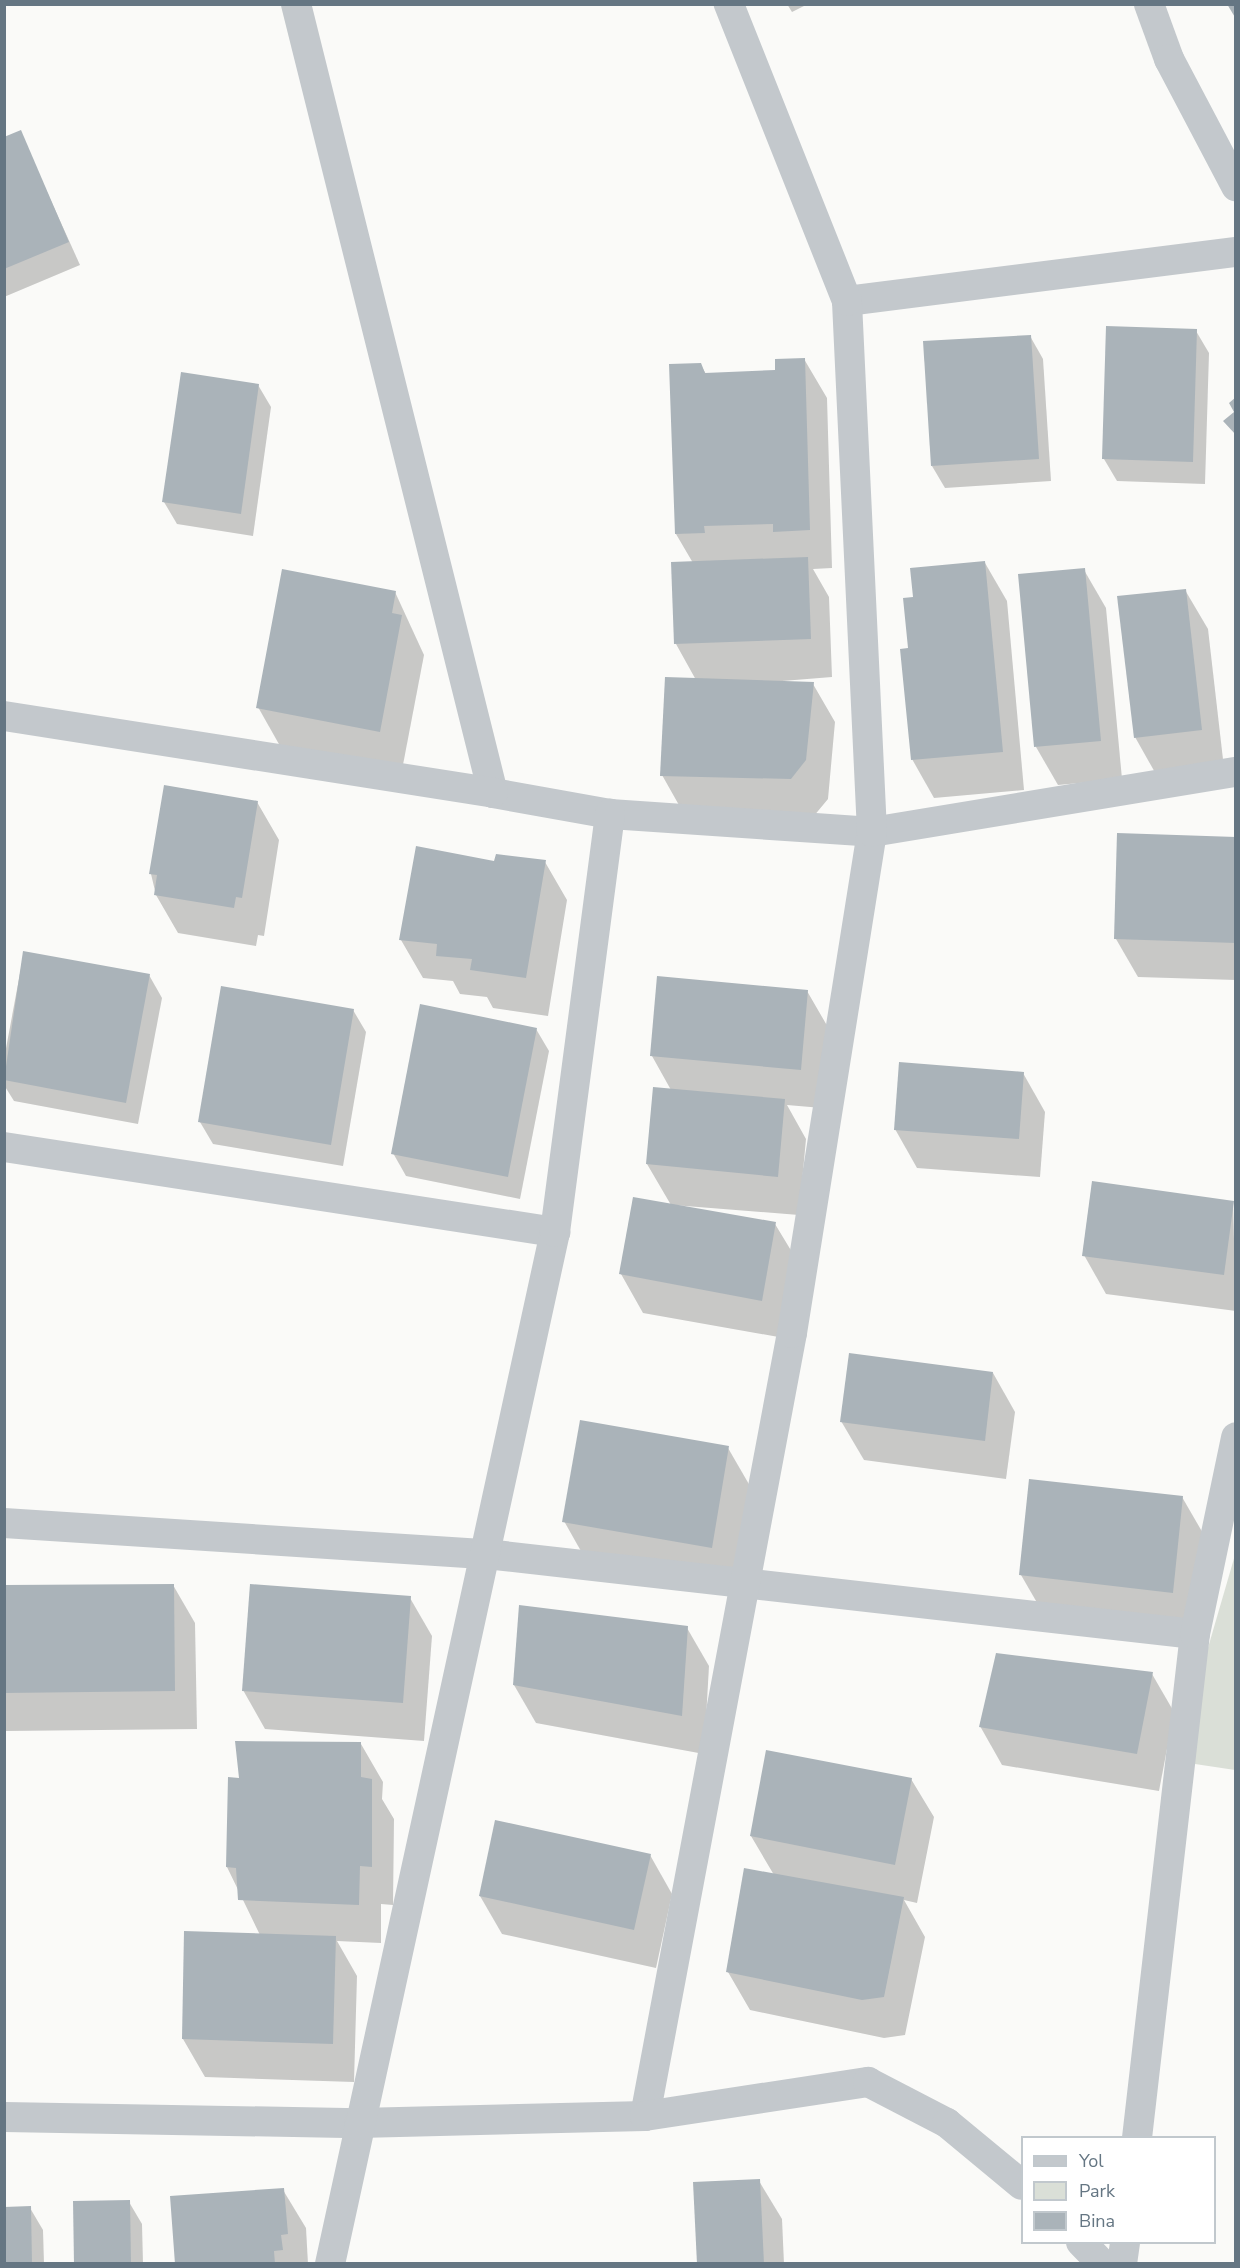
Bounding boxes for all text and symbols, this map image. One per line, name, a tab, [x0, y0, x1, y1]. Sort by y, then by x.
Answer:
legend	[1021, 2136, 1216, 2244]
text: Yol	[1079, 2149, 1104, 2173]
text: Park	[1079, 2179, 1115, 2203]
text: Bina	[1079, 2209, 1115, 2233]

